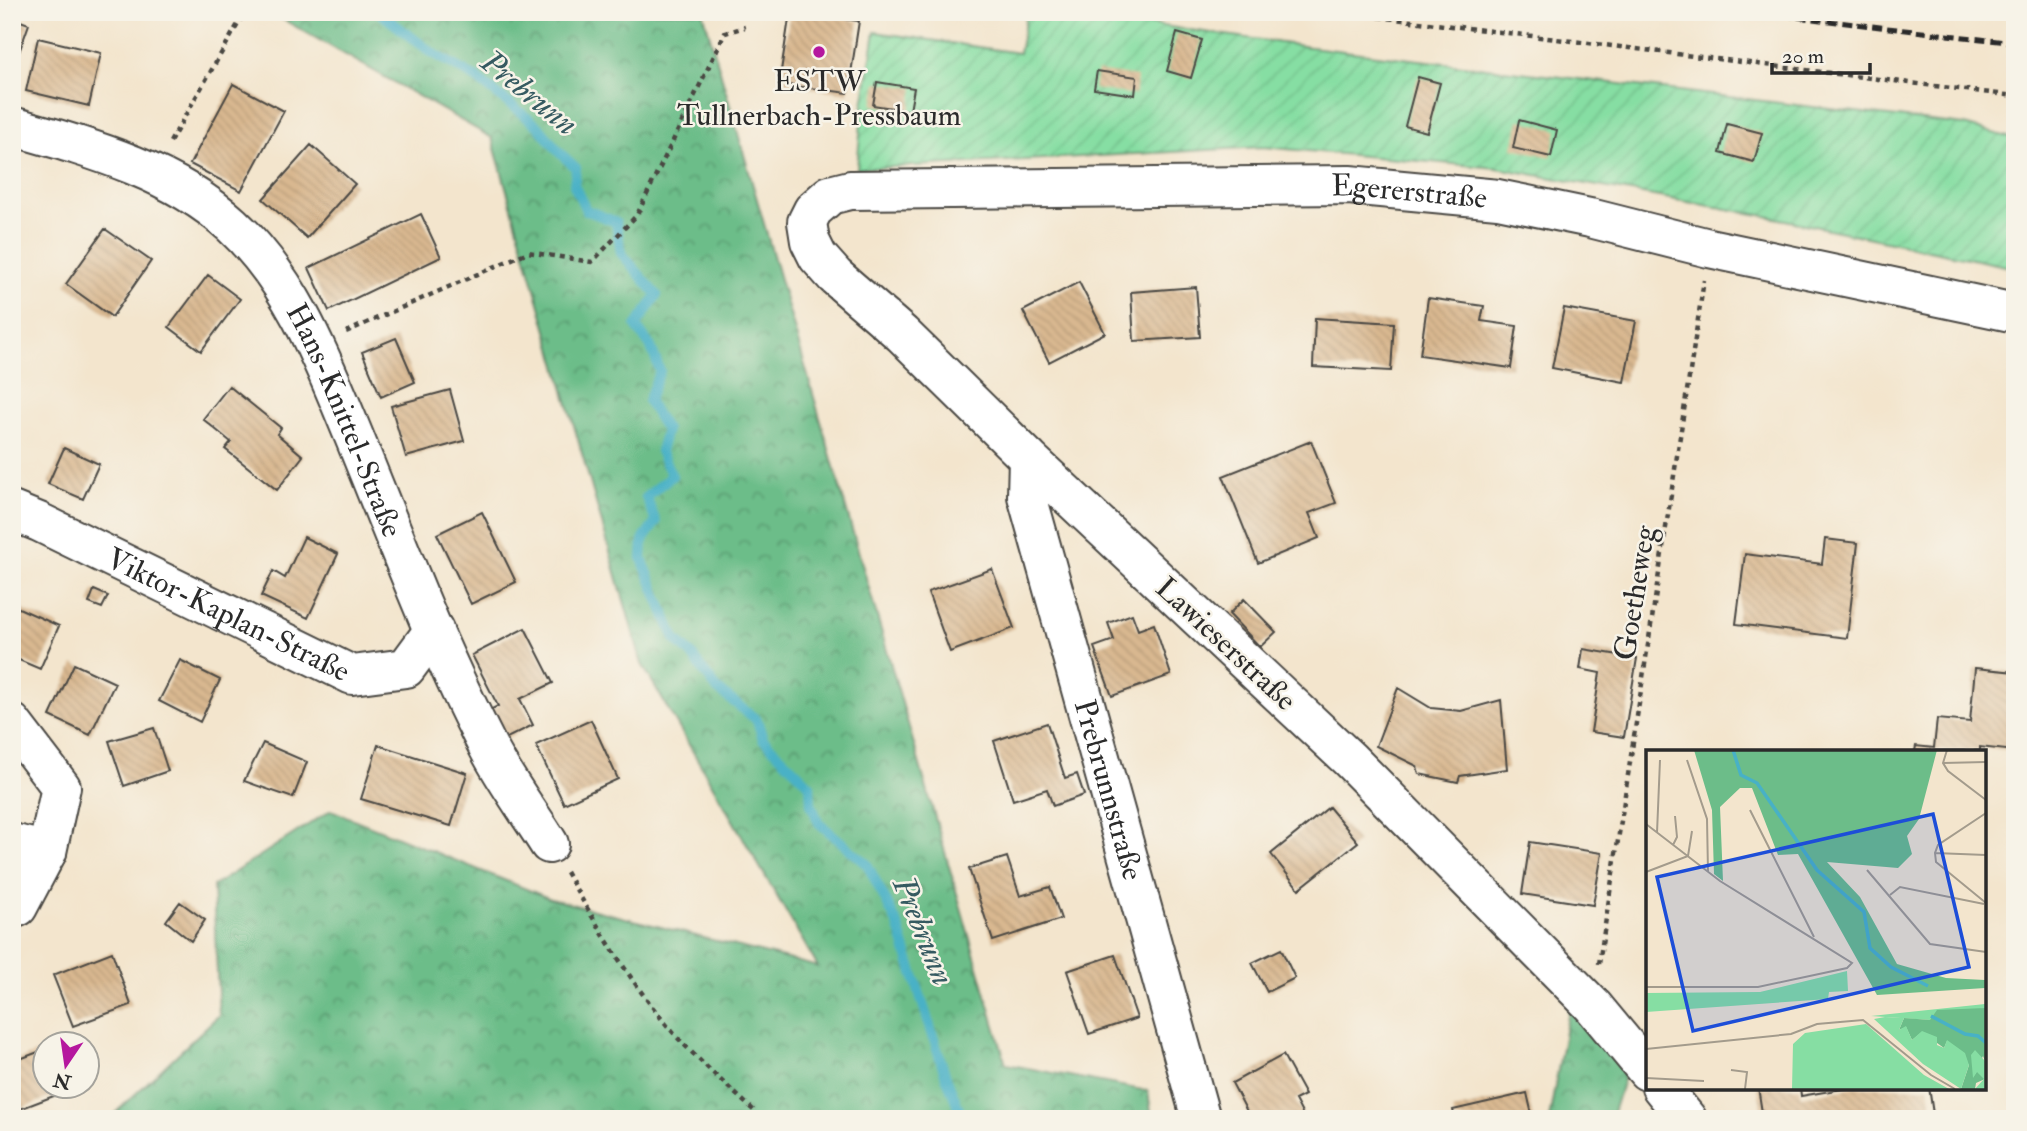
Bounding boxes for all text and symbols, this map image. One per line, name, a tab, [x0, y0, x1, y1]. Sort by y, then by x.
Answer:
scale bar	[1772, 32, 1870, 76]
water label: Prebrunn	[472, 41, 586, 144]
text: 20 m	[1782, 43, 1824, 70]
marker: ESTW Tullnerbach-Pressbaum	[811, 44, 827, 60]
place label: ESTW Tullnerbach-Pressbaum	[677, 63, 961, 134]
street label: Egererstraße	[1331, 166, 1489, 216]
street label: Hans-Knittel-Straße	[278, 297, 411, 542]
street label: Goetheweg	[1606, 522, 1664, 663]
street label: Viktor-Kaplan-Straße	[101, 540, 356, 690]
street label: Lawieserstraße	[1148, 569, 1304, 719]
street label: Prebrunnstraße	[1066, 695, 1152, 884]
inset map	[1646, 750, 1985, 1089]
water label: Prebrunn	[883, 870, 963, 991]
north arrow	[32, 1030, 102, 1100]
text: N	[50, 1067, 74, 1094]

